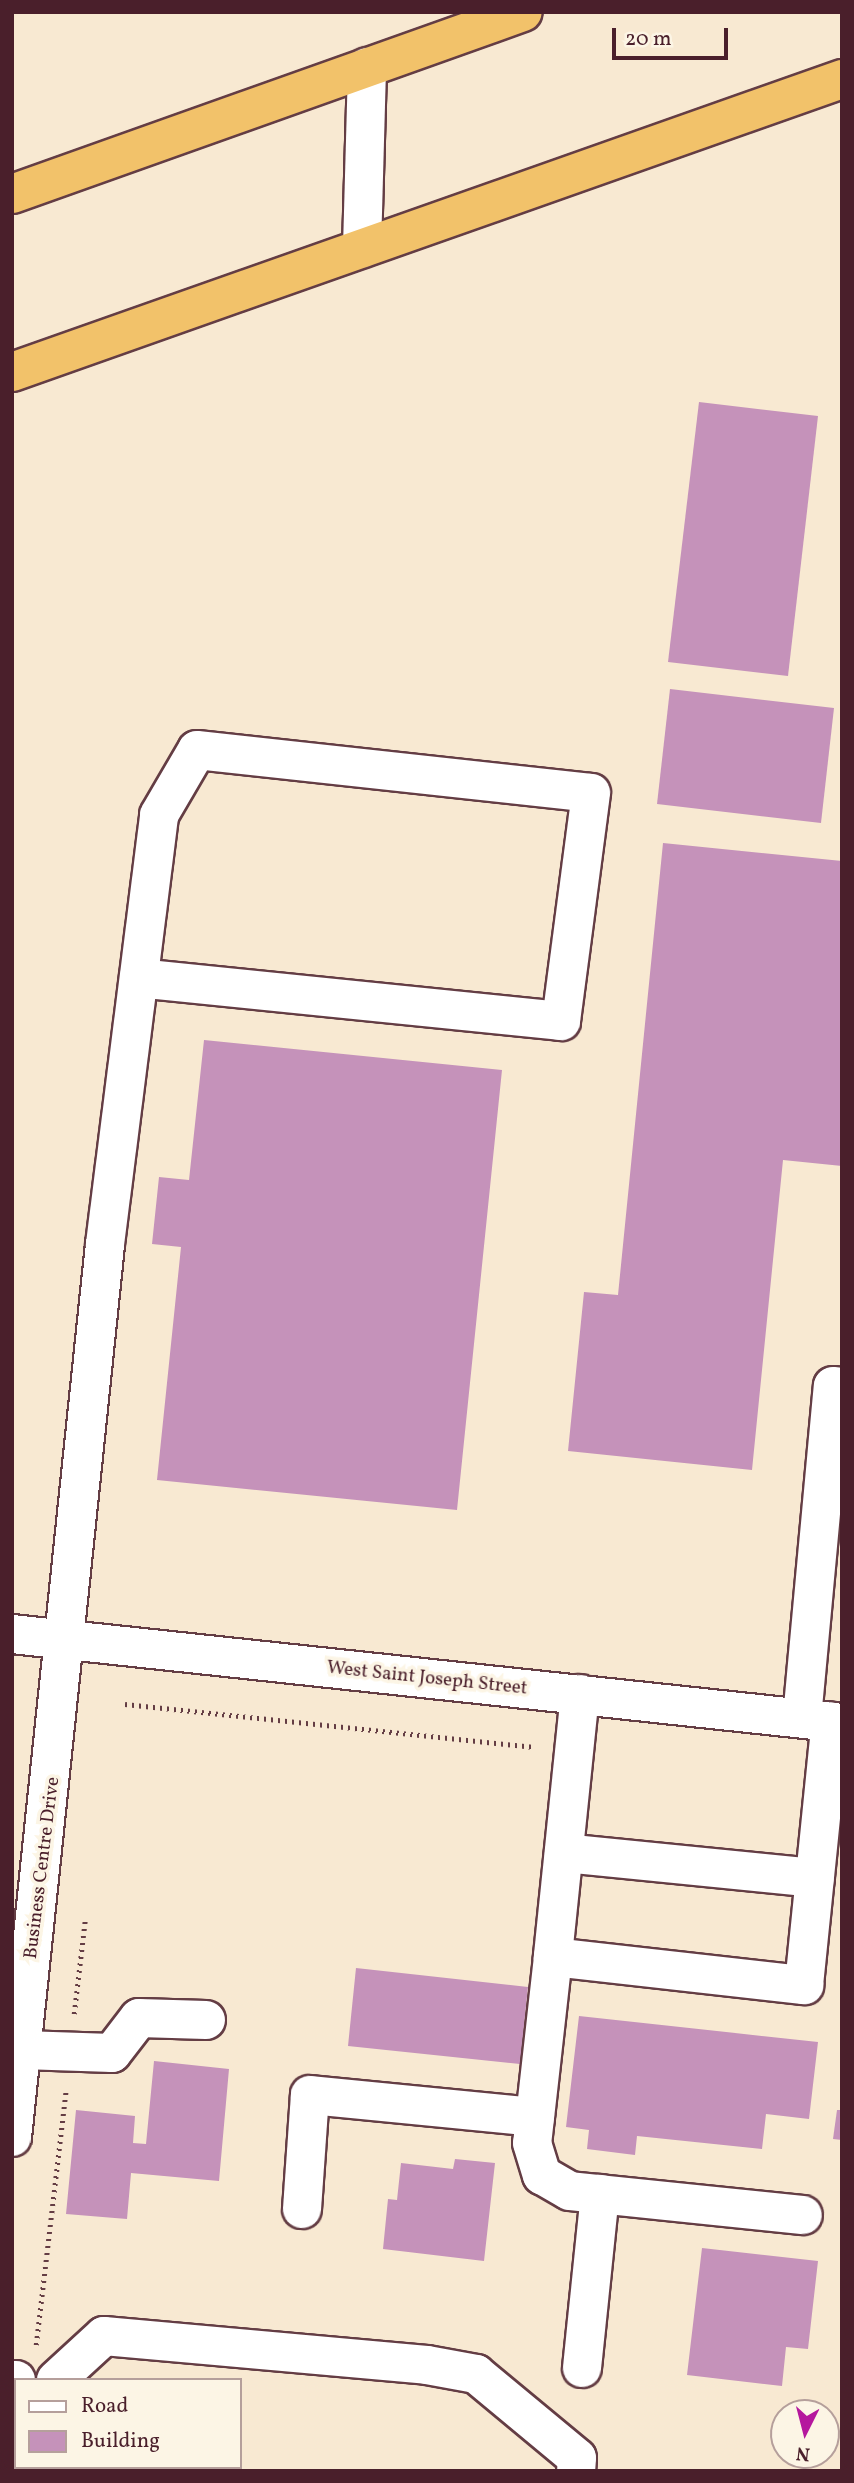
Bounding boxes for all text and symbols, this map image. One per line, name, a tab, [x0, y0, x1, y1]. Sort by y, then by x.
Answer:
scale bar	[616, 14, 732, 58]
text: 20 m	[625, 25, 671, 54]
street label: West Saint Joseph Street	[325, 1657, 529, 1701]
street label: Business Centre Drive	[21, 1776, 65, 1960]
legend	[14, 2378, 242, 2469]
text: Road	[81, 2392, 128, 2421]
north arrow	[770, 2399, 840, 2469]
text: Building	[81, 2427, 160, 2456]
text: N	[795, 2439, 811, 2467]

